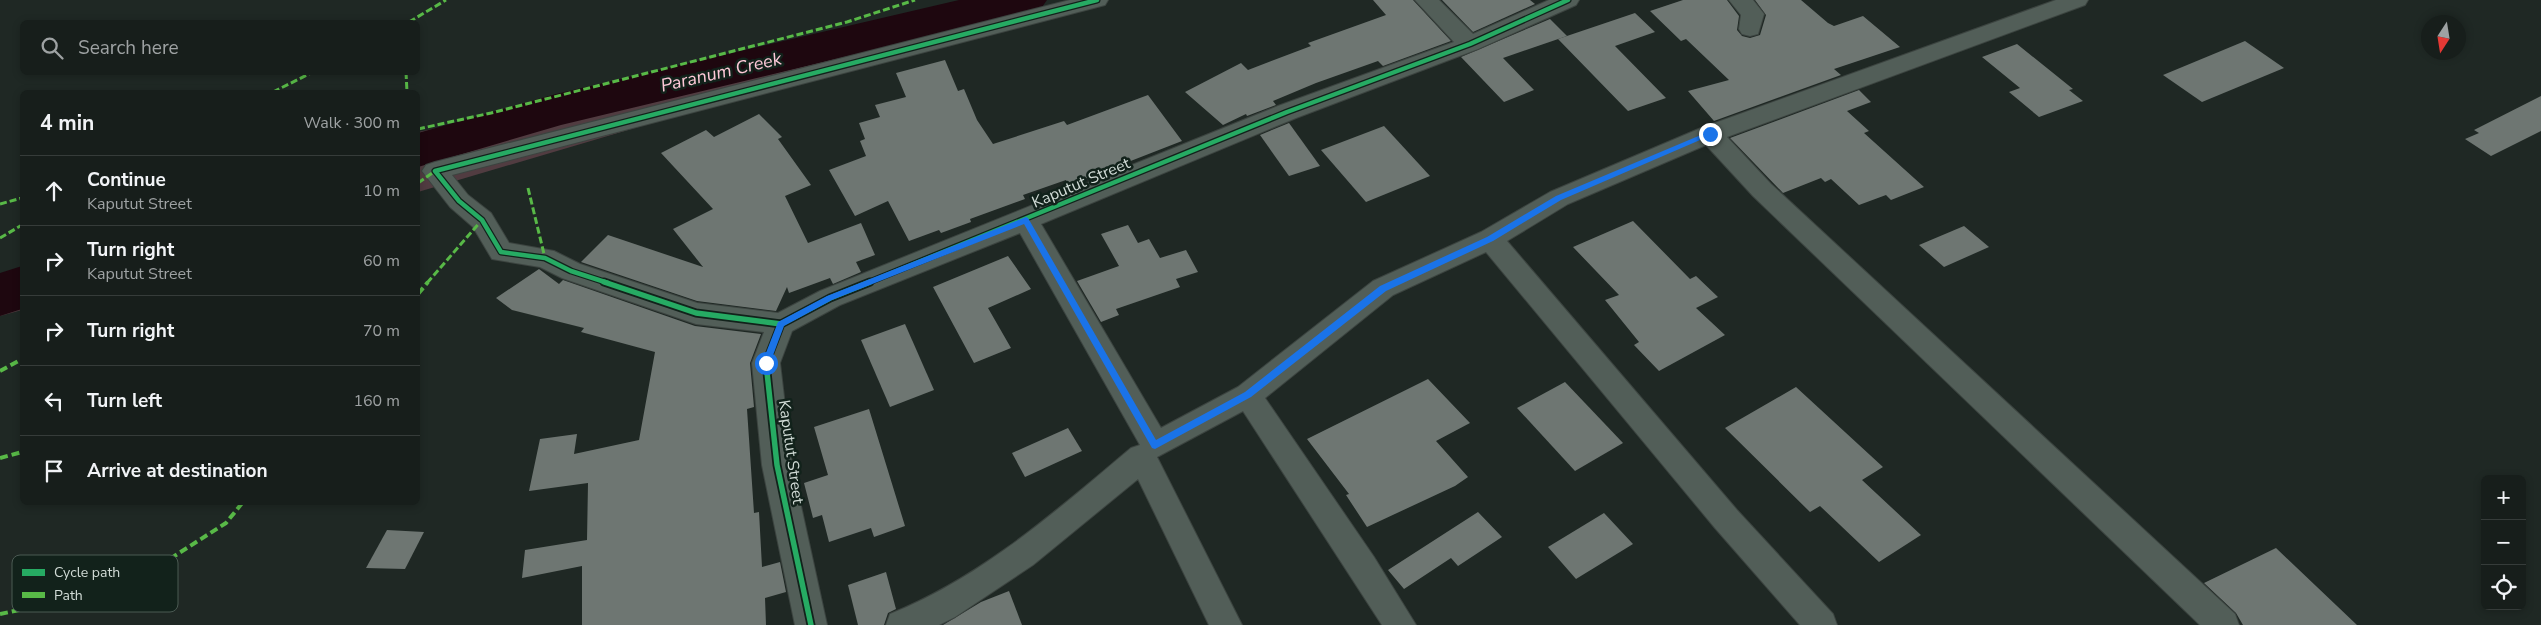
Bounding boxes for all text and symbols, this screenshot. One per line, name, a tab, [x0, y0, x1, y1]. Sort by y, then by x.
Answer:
north arrow	[2421, 15, 2466, 60]
search box	[20, 20, 420, 75]
icon: search	[38, 34, 66, 62]
text: Search here	[78, 35, 179, 61]
water label: Paranum Creek	[658, 46, 785, 98]
text: 4 min	[40, 109, 94, 137]
text: Walk · 300 m	[304, 112, 400, 134]
route end	[1699, 123, 1722, 146]
street label: Kaputut Street	[1028, 152, 1134, 214]
text: Continue	[87, 167, 166, 193]
icon: ahead	[40, 177, 68, 205]
text: 10 m	[363, 180, 400, 202]
text: Kaputut Street	[87, 193, 192, 215]
text: Turn right	[87, 237, 174, 263]
icon: right	[40, 247, 68, 275]
text: 60 m	[363, 250, 400, 272]
text: Kaputut Street	[87, 263, 192, 285]
icon: right	[40, 317, 68, 345]
text: Turn right	[87, 318, 174, 344]
text: 70 m	[363, 320, 400, 342]
route start	[755, 352, 778, 375]
icon: left	[40, 387, 68, 415]
text: Turn left	[87, 388, 162, 414]
text: 160 m	[353, 390, 400, 412]
street label: Kaputut Street	[773, 399, 809, 506]
icon: arrive	[40, 457, 68, 485]
text: Arrive at destination	[87, 458, 268, 484]
map controls	[2481, 475, 2526, 610]
button: +	[2481, 475, 2526, 520]
button: −	[2481, 520, 2526, 565]
legend	[12, 555, 178, 612]
text: Cycle path	[54, 563, 120, 582]
button: locate	[2481, 565, 2526, 610]
text: Path	[54, 586, 83, 605]

